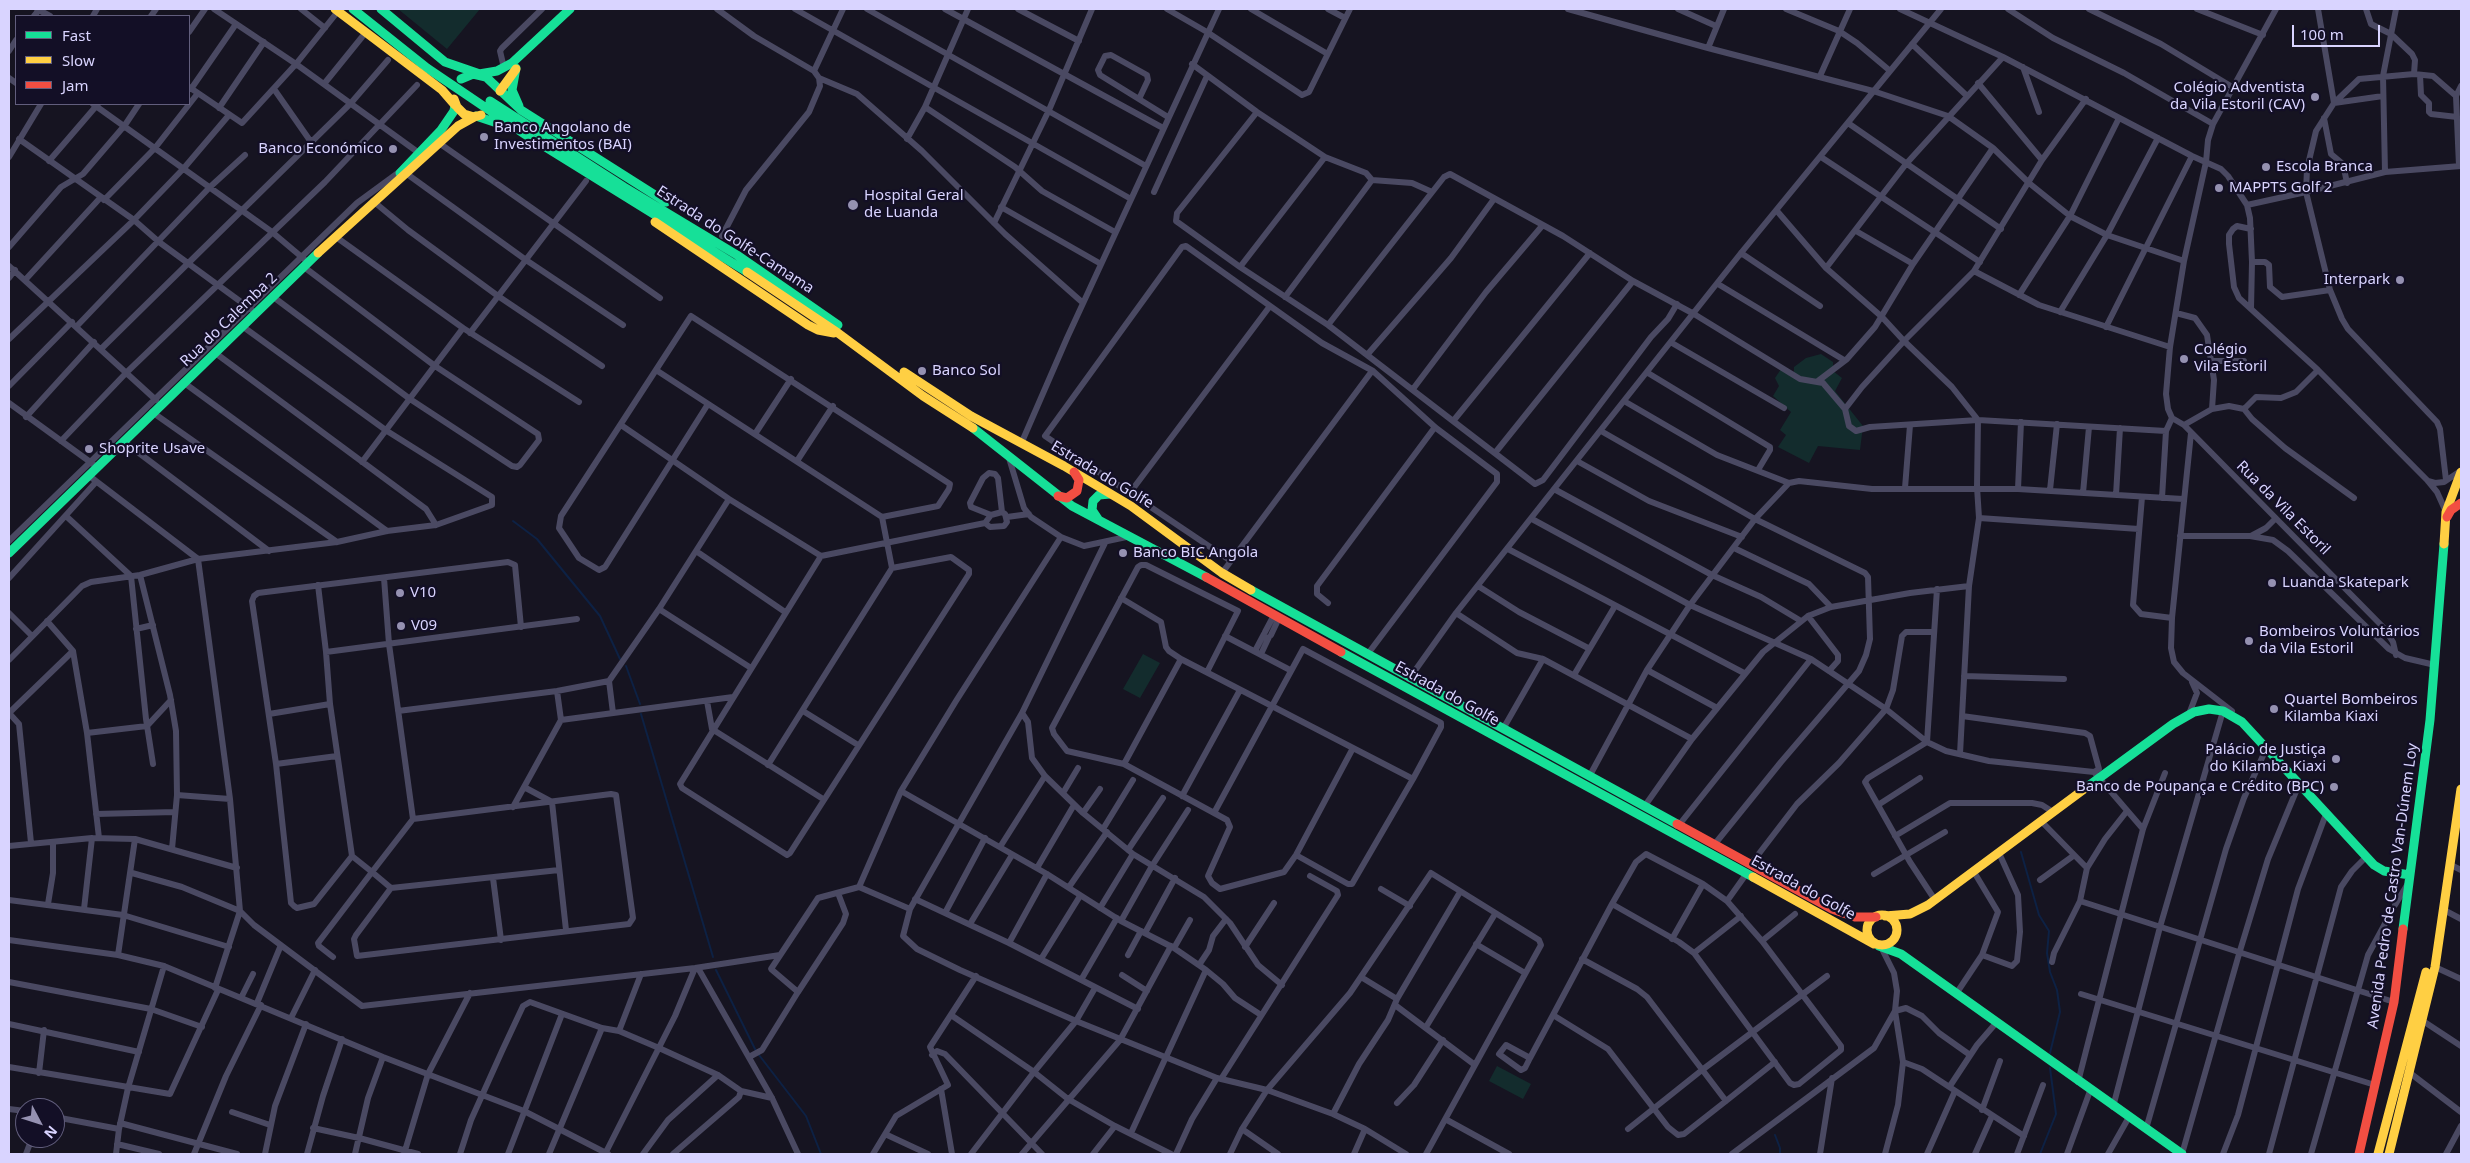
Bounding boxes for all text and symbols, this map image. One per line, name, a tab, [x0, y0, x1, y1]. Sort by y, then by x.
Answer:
legend	[15, 15, 190, 105]
scale bar	[2295, 15, 2382, 47]
text: 100 m	[2300, 24, 2344, 44]
text: Fast	[62, 25, 91, 45]
text: Slow	[62, 50, 95, 70]
text: Jam	[62, 75, 89, 95]
place label: Colégio Adventista da Vila Estoril (CAV)	[2170, 79, 2305, 114]
marker: Colégio Adventista da Vila Estoril (CAV)	[2309, 91, 2321, 103]
place label: Banco Angolano de Investimentos (BAI)	[494, 119, 632, 154]
marker: Banco Angolano de Investimentos (BAI)	[478, 131, 490, 143]
place label: Banco Económico	[258, 140, 383, 158]
marker: Banco Económico	[387, 143, 399, 155]
place label: Escola Branca	[2276, 158, 2373, 176]
marker: Escola Branca	[2260, 161, 2272, 173]
place label: MAPPTS Golf 2	[2229, 179, 2332, 197]
street label: Estrada do Golfe-Camama	[653, 182, 817, 298]
marker: MAPPTS Golf 2	[2213, 182, 2225, 194]
place label: Hospital Geral de Luanda	[864, 187, 964, 222]
marker: Hospital Geral de Luanda	[846, 198, 860, 212]
street label: Rua do Calemba 2	[177, 269, 281, 371]
place label: Interpark	[2324, 271, 2390, 289]
marker: Interpark	[2394, 274, 2406, 286]
place label: Colégio Vila Estoril	[2194, 341, 2267, 376]
marker: Colégio Vila Estoril	[2178, 353, 2190, 365]
place label: Banco Sol	[932, 362, 1001, 380]
marker: Banco Sol	[916, 365, 928, 377]
street label: Estrada do Golfe	[1047, 437, 1157, 513]
place label: Shoprite Usave	[99, 440, 205, 458]
marker: Shoprite Usave	[83, 443, 95, 455]
street label: Rua da Vila Estoril	[2232, 457, 2334, 559]
place label: Banco BIC Angola	[1133, 544, 1258, 562]
marker: Banco BIC Angola	[1117, 547, 1129, 559]
place label: Luanda Skatepark	[2282, 574, 2409, 592]
marker: Luanda Skatepark	[2266, 577, 2278, 589]
place label: V10	[410, 584, 436, 602]
marker: V10	[394, 587, 406, 599]
place label: V09	[411, 617, 437, 635]
marker: V09	[395, 620, 407, 632]
place label: Bombeiros Voluntários da Vila Estoril	[2259, 623, 2420, 658]
marker: Bombeiros Voluntários da Vila Estoril	[2243, 635, 2255, 647]
street label: Estrada do Golfe	[1392, 658, 1502, 730]
place label: Quartel Bombeiros Kilamba Kiaxi	[2284, 691, 2418, 726]
marker: Quartel Bombeiros Kilamba Kiaxi	[2268, 703, 2280, 715]
place label: Palácio de Justiça do Kilamba Kiaxi	[2205, 741, 2326, 776]
street label: Avenida Pedro de Castro Van-Dúnem Loy	[2364, 742, 2422, 1030]
marker: Palácio de Justiça do Kilamba Kiaxi	[2330, 753, 2342, 765]
place label: Banco de Poupança e Crédito (BPC)	[2076, 778, 2324, 796]
marker: Banco de Poupança e Crédito (BPC)	[2328, 781, 2340, 793]
street label: Estrada do Golfe	[1748, 852, 1858, 924]
north arrow	[15, 1098, 65, 1148]
text: N	[40, 1122, 62, 1143]

